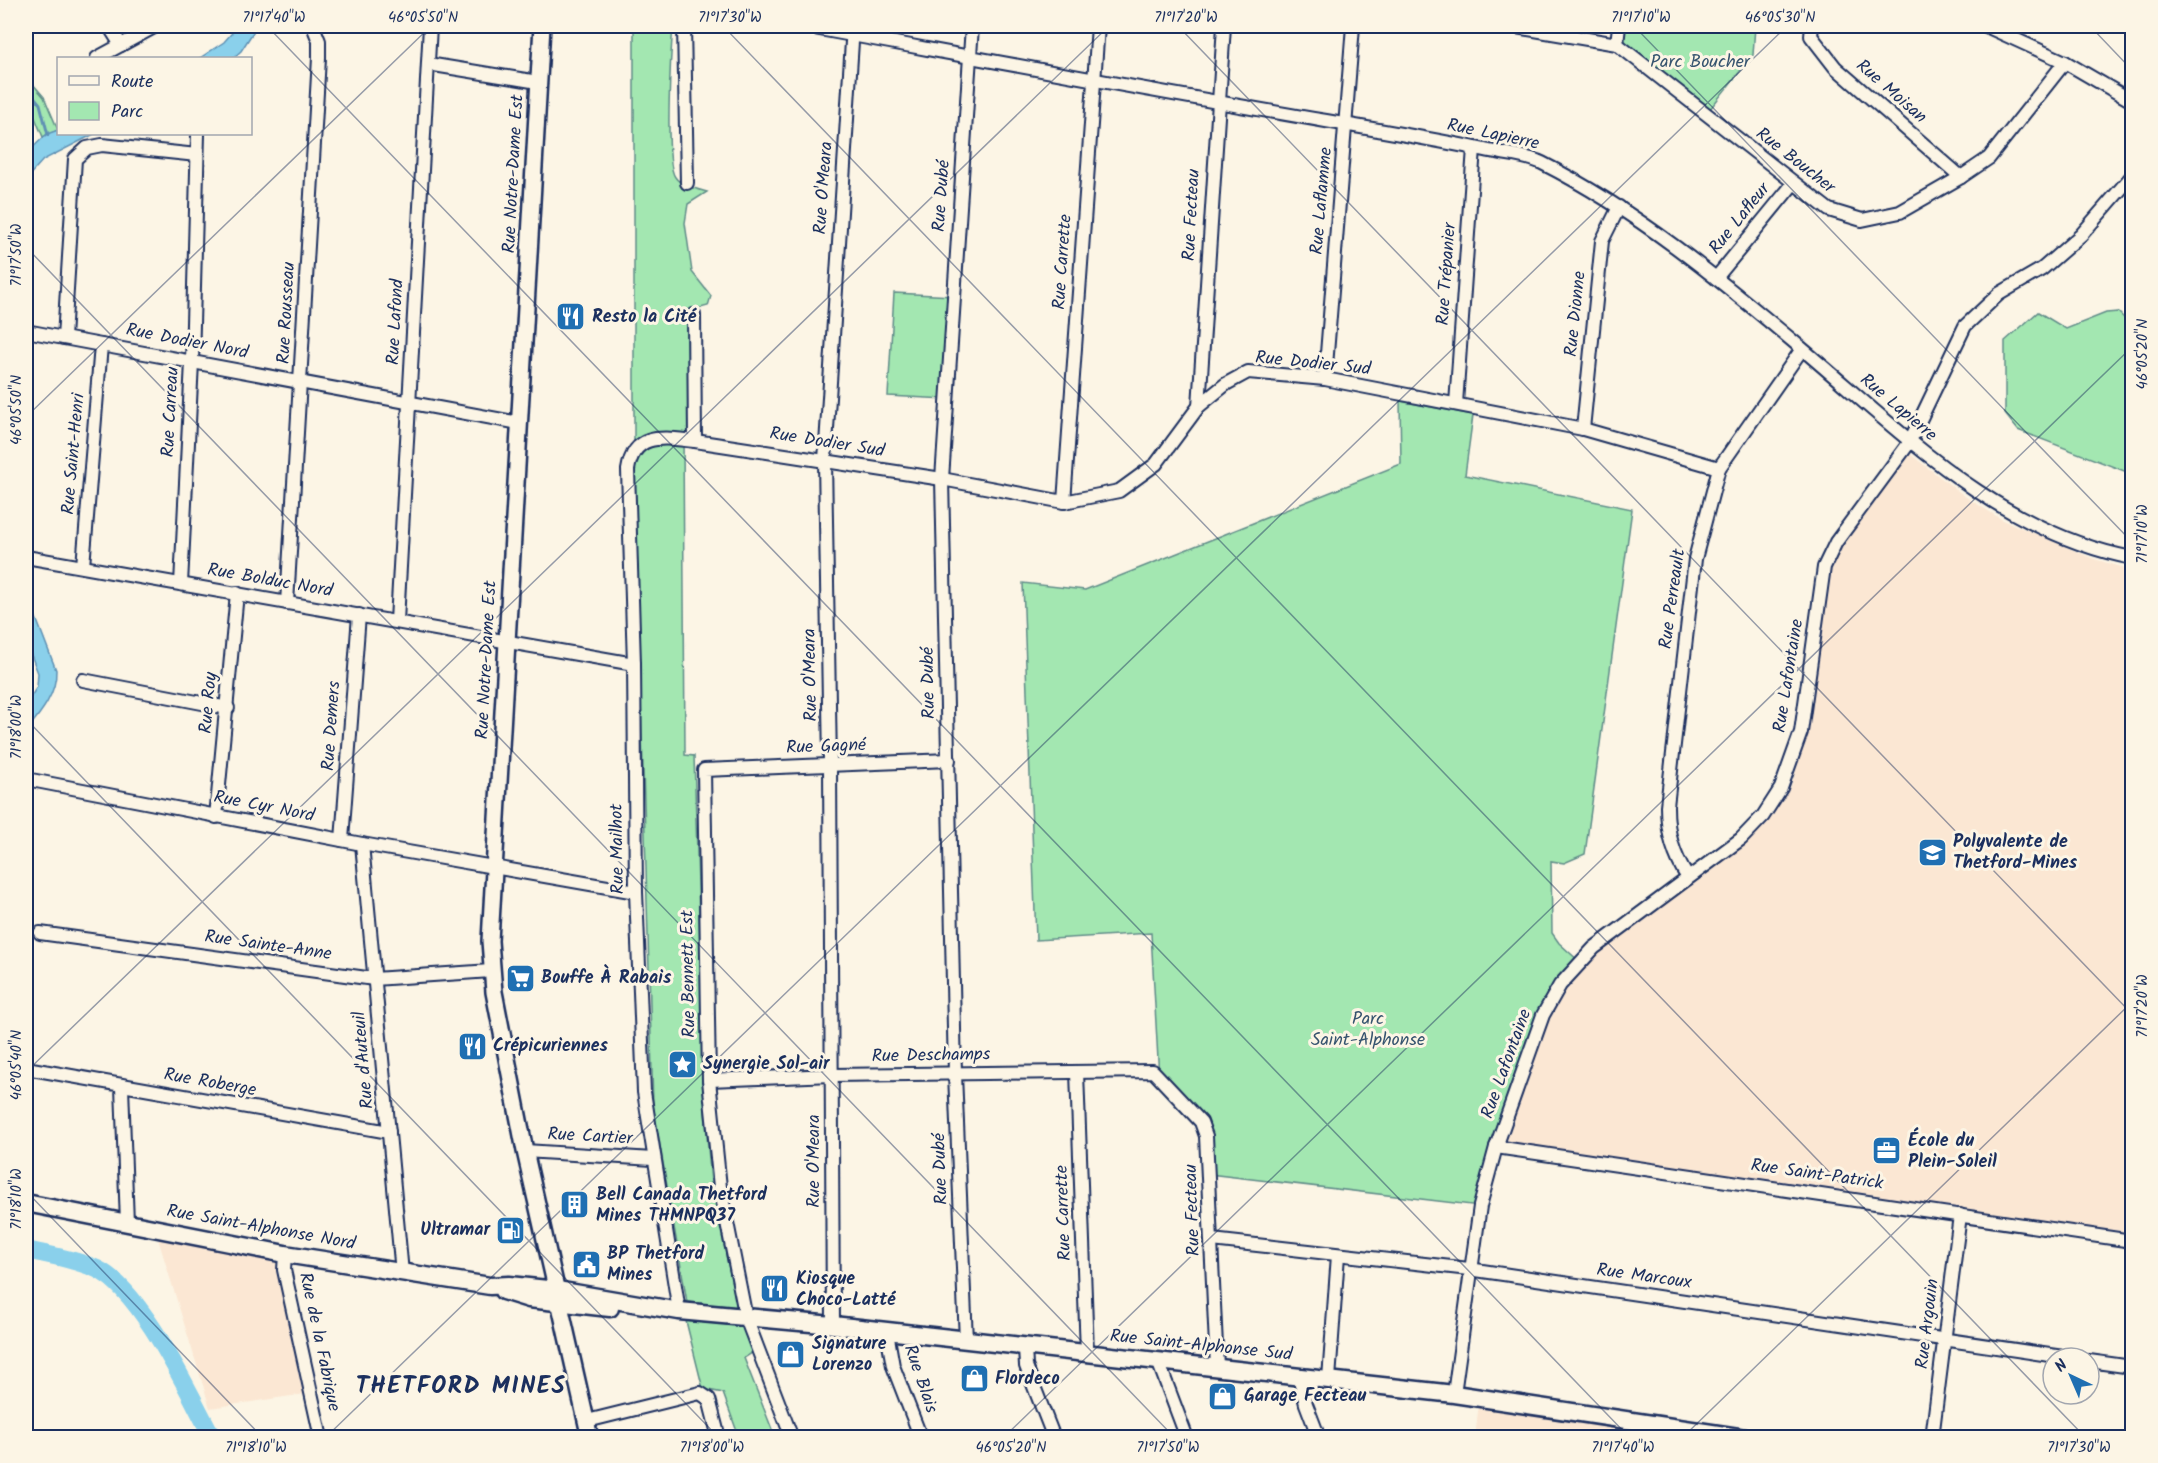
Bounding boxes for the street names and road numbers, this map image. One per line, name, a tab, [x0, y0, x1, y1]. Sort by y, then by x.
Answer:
street label: Rue Moisan	[1849, 53, 1933, 131]
street label: Rue Notre-Dame Est	[495, 93, 533, 254]
street label: Rue Lapierre	[1444, 111, 1542, 159]
street label: Rue Boucher	[1749, 120, 1842, 202]
street label: Rue O'Meara	[806, 140, 842, 236]
street label: Rue Laflamme	[1303, 146, 1341, 256]
street label: Rue Dubé	[925, 158, 959, 233]
street label: Rue Fecteau	[1175, 168, 1209, 262]
street label: Rue Lafleur	[1702, 176, 1779, 261]
street label: Rue Carrette	[1045, 213, 1081, 311]
street label: Rue Trépanier	[1429, 221, 1465, 326]
street label: Rue Rousseau	[270, 261, 304, 365]
street label: Rue Dionne	[1557, 270, 1595, 358]
street label: Rue Lafond	[379, 277, 413, 366]
street label: Rue Dodier Nord	[123, 316, 252, 368]
street label: Rue Dodier Sud	[1254, 344, 1373, 385]
street label: Rue Carreau	[154, 366, 188, 458]
street label: Rue Lapierre	[1853, 367, 1943, 449]
street label: Rue Saint-Henri	[54, 391, 94, 516]
street label: Rue Dodier Sud	[767, 420, 888, 467]
street label: Rue Perreault	[1652, 546, 1695, 651]
street label: Rue Bolduc Nord	[205, 556, 336, 606]
street label: Rue Notre-Dame Est	[468, 579, 506, 740]
street label: Rue Lafontaine	[1766, 617, 1812, 735]
street label: Rue O'Meara	[796, 628, 826, 722]
street label: Rue Dubé	[914, 646, 944, 719]
street label: Rue Roy	[192, 671, 226, 735]
street label: Rue Demers	[314, 680, 350, 772]
street label: Rue Gagné	[786, 731, 868, 763]
street label: Rue Cyr Nord	[211, 783, 318, 831]
street label: Rue Mailhot	[603, 802, 633, 895]
street label: Rue Bennett Est	[673, 909, 705, 1038]
street label: Rue Sainte-Anne	[203, 923, 333, 969]
street label: Rue Lafontaine	[1474, 1005, 1540, 1123]
street label: Rue d'Auteuil	[345, 1009, 383, 1110]
street label: Rue Deschamps	[871, 1040, 991, 1072]
street label: Rue Roberge	[162, 1061, 258, 1105]
street label: Rue O'Meara	[800, 1114, 829, 1208]
street label: Rue Cartier	[547, 1120, 634, 1154]
street label: Rue Dubé	[925, 1131, 957, 1206]
street label: Rue Saint-Patrick	[1749, 1151, 1886, 1199]
street label: Rue Fecteau	[1177, 1163, 1209, 1257]
street label: Rue Carrette	[1048, 1165, 1080, 1261]
street label: Rue Saint-Alphonse Nord	[164, 1197, 359, 1259]
street label: Rue Marcoux	[1595, 1256, 1694, 1298]
street label: Rue de la Fabrique	[290, 1270, 348, 1414]
street label: Rue Argouin	[1908, 1277, 1948, 1371]
street label: Rue Saint-Alphonse Sud	[1108, 1322, 1295, 1370]
street label: Rue Blais	[895, 1341, 945, 1417]

